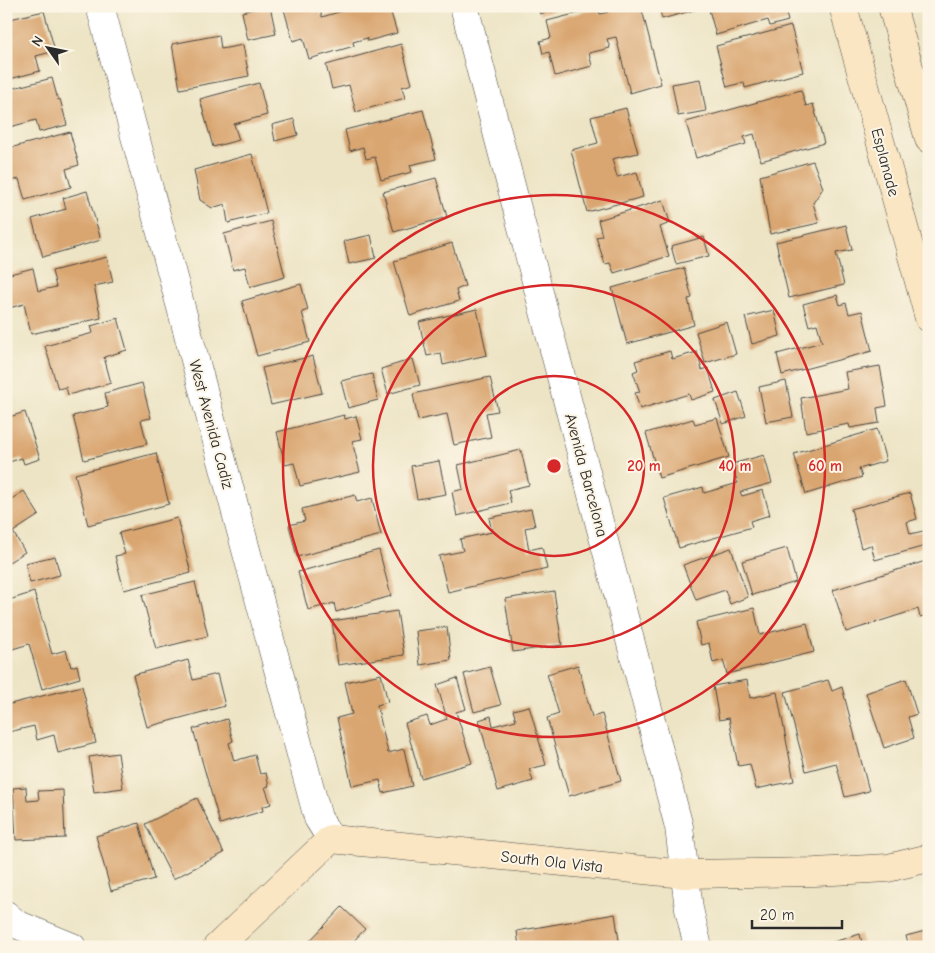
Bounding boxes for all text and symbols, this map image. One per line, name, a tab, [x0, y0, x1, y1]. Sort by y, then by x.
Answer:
north arrow	[22, 22, 72, 72]
text: N	[28, 33, 47, 50]
street label: Esplanade	[867, 126, 903, 198]
street label: West Avenida Cadiz	[185, 358, 237, 491]
street label: Avenida Barcelona	[561, 412, 611, 539]
centre of rings	[545, 457, 563, 475]
text: 20 m	[627, 457, 661, 475]
text: 40 m	[719, 457, 752, 475]
text: 60 m	[808, 457, 842, 475]
street label: South Ola Vista	[500, 848, 604, 876]
scale bar	[752, 898, 842, 930]
text: 20 m	[760, 906, 794, 924]

